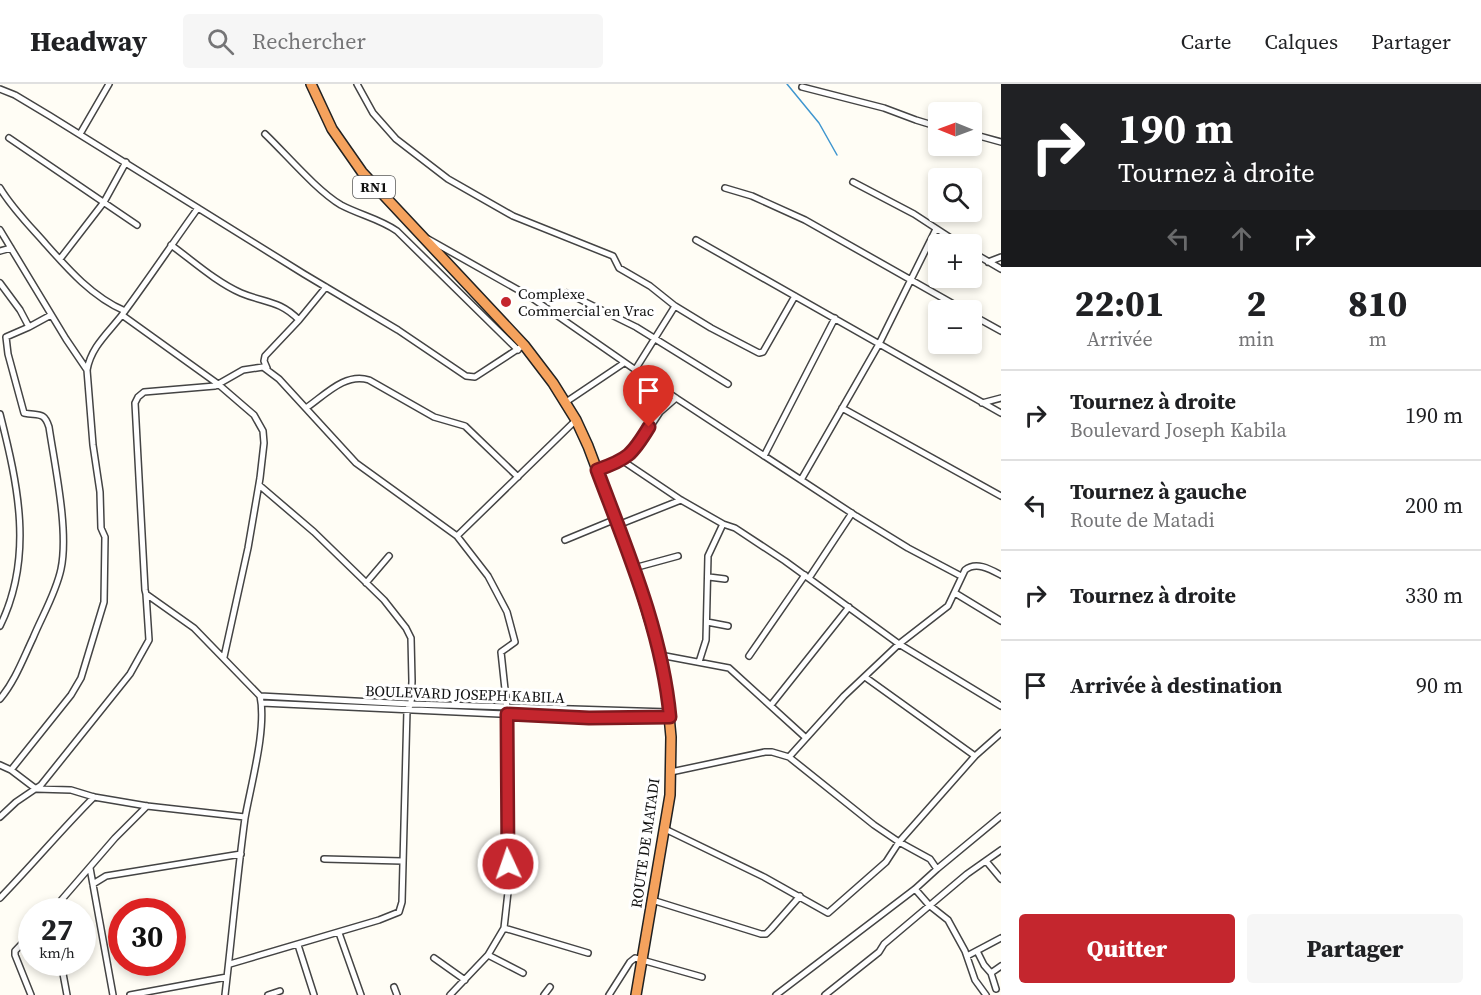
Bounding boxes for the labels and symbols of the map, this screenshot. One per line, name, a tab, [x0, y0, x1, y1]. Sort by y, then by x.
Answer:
north arrow	[928, 102, 982, 156]
road number: RN1	[353, 176, 395, 198]
place label: Complexe Commercial en Vrac	[518, 283, 654, 321]
marker: Complexe Commercial en Vrac	[499, 295, 513, 309]
pin	[623, 365, 674, 427]
street label: BOULEVARD JOSEPH KABILA	[365, 680, 565, 708]
street label: ROUTE DE MATADI	[625, 777, 665, 909]
position arrow	[476, 832, 540, 896]
speed limit sign: 30	[108, 898, 186, 976]

